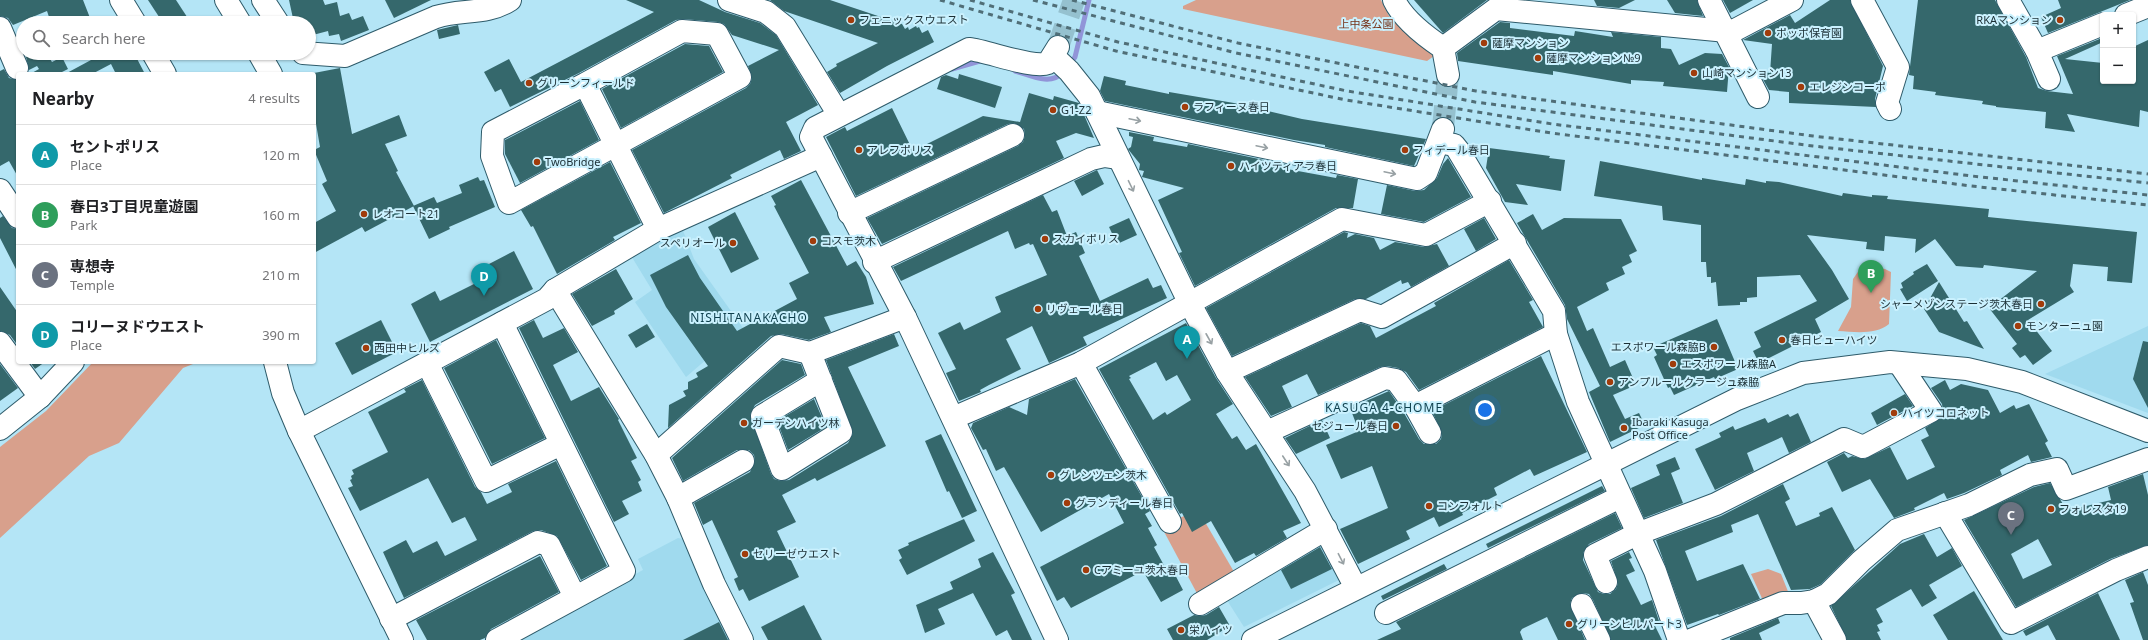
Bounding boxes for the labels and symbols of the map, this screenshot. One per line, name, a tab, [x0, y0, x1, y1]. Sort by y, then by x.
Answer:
place label: フェニックスウエスト	[859, 12, 969, 27]
place label: RKAマンション	[1976, 12, 2052, 27]
marker: フェニックスウエスト	[846, 15, 856, 25]
marker: RKAマンション	[2055, 15, 2065, 25]
park label: 上中条公園	[1339, 16, 1394, 31]
place label: ポッポ保育園	[1776, 25, 1842, 40]
marker: ポッポ保育園	[1763, 28, 1773, 38]
place label: 薩摩マンション	[1492, 35, 1569, 50]
marker: 薩摩マンション	[1479, 38, 1489, 48]
place label: 薩摩マンション№9	[1546, 50, 1641, 65]
marker: 薩摩マンション№9	[1533, 53, 1543, 63]
place label: 山崎マンション13	[1702, 65, 1792, 80]
marker: 山崎マンション13	[1689, 68, 1699, 78]
place label: グリーンフィールド	[537, 75, 635, 90]
marker: グリーンフィールド	[524, 78, 534, 88]
place label: エレジンコーポ	[1809, 79, 1886, 94]
marker: エレジンコーポ	[1796, 82, 1806, 92]
place label: ラフィーヌ春日	[1193, 99, 1270, 114]
place label: G1-Z2	[1061, 102, 1091, 117]
marker: ラフィーヌ春日	[1180, 102, 1190, 112]
marker: G1-Z2	[1048, 105, 1058, 115]
one-way arrow	[1128, 117, 1141, 125]
place label: アレフポリス	[867, 142, 933, 157]
place label: フィデール春日	[1413, 142, 1490, 157]
one-way arrow	[1255, 143, 1268, 151]
marker: アレフポリス	[854, 145, 864, 155]
marker: フィデール春日	[1400, 145, 1410, 155]
place label: TwoBridge	[545, 154, 600, 169]
marker: TwoBridge	[532, 157, 542, 167]
place label: ハイツティアラ春日	[1239, 158, 1337, 173]
marker: ハイツティアラ春日	[1226, 161, 1236, 171]
one-way arrow	[1383, 170, 1396, 178]
one-way arrow	[1128, 180, 1135, 192]
place label: レオコート21	[372, 206, 440, 221]
marker: レオコート21	[359, 209, 369, 219]
place label: スカイポリス	[1053, 231, 1119, 246]
place label: コスモ茨木	[821, 233, 876, 248]
marker: スカイポリス	[1040, 234, 1050, 244]
place label: スペリオール	[660, 235, 725, 250]
marker: コスモ茨木	[808, 236, 818, 246]
marker: スペリオール	[728, 238, 738, 248]
pin: B	[1858, 260, 1884, 293]
pin: D	[471, 263, 497, 296]
place label: シャーメゾンステージ茨木春日	[1880, 296, 2033, 311]
marker: シャーメゾンステージ茨木春日	[2036, 299, 2046, 309]
place label: リヴェール春日	[1046, 301, 1123, 316]
marker: リヴェール春日	[1033, 304, 1043, 314]
district label: NISHITANAKACHO	[690, 309, 808, 326]
place label: モンターニュ園	[2026, 318, 2103, 333]
marker: モンターニュ園	[2013, 321, 2023, 331]
pin: A	[1174, 326, 1200, 359]
place label: 春日ビューハイツ	[1790, 332, 1878, 347]
one-way arrow	[1206, 333, 1213, 345]
marker: 春日ビューハイツ	[1777, 335, 1787, 345]
place label: エスポワール森脇B	[1611, 339, 1706, 354]
place label: 西田中ヒルズ	[374, 340, 440, 355]
marker: エスポワール森脇B	[1709, 342, 1719, 352]
marker: 西田中ヒルズ	[361, 343, 371, 353]
place label: エスポワール森脇A	[1681, 356, 1777, 371]
marker: エスポワール森脇A	[1668, 359, 1678, 369]
place label: アンプルールクラージュ森脇	[1618, 374, 1759, 389]
marker: アンプルールクラージュ森脇	[1605, 377, 1615, 387]
district label: KASUGA 4-CHOME	[1325, 399, 1443, 416]
your location	[1475, 400, 1495, 420]
place label: ハイツコロネット	[1902, 405, 1990, 420]
marker: ハイツコロネット	[1889, 408, 1899, 418]
place label: Ibaraki Kasuga Post Office	[1632, 414, 1709, 442]
place label: ガーデンハイツ林	[752, 415, 840, 430]
marker: ガーデンハイツ林	[739, 418, 749, 428]
place label: セジュール春日	[1312, 418, 1388, 433]
marker: セジュール春日	[1391, 421, 1401, 431]
marker: Ibaraki Kasuga Post Office	[1619, 423, 1629, 433]
one-way arrow	[1282, 455, 1290, 466]
place label: グレンツェン茨木	[1059, 467, 1147, 482]
marker: グレンツェン茨木	[1046, 470, 1056, 480]
place label: グランディール春日	[1075, 495, 1173, 510]
marker: グランディール春日	[1062, 498, 1072, 508]
place label: コンフォルト	[1437, 498, 1503, 513]
marker: コンフォルト	[1424, 501, 1434, 511]
place label: フォレスタ19	[2059, 501, 2127, 516]
pin: C	[1998, 502, 2024, 535]
marker: フォレスタ19	[2046, 504, 2056, 514]
place label: セリーゼウエスト	[753, 546, 841, 561]
marker: セリーゼウエスト	[740, 549, 750, 559]
one-way arrow	[1338, 552, 1345, 564]
place label: Cアミーユ茨木春日	[1094, 562, 1189, 577]
marker: Cアミーユ茨木春日	[1081, 565, 1091, 575]
place label: グリーンヒルパート3	[1577, 616, 1682, 631]
marker: グリーンヒルパート3	[1564, 619, 1574, 629]
place label: 栄ハイツ	[1189, 622, 1233, 637]
marker: 栄ハイツ	[1176, 625, 1186, 635]

